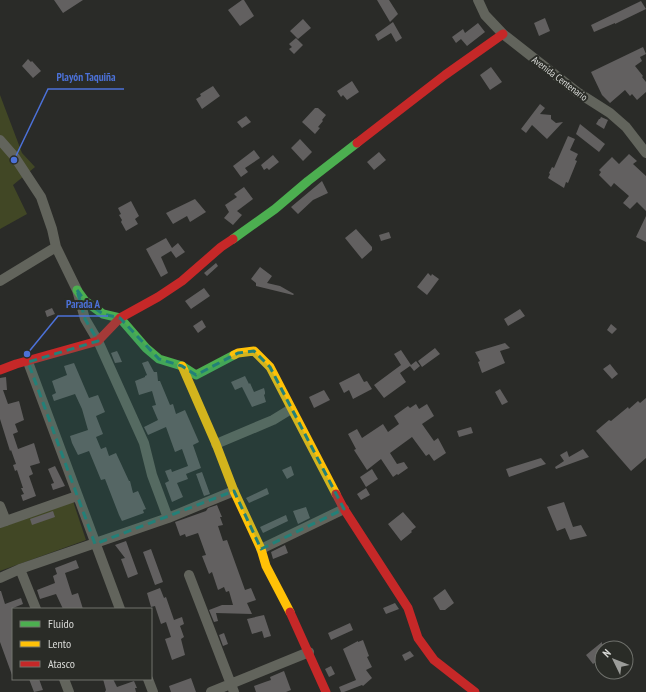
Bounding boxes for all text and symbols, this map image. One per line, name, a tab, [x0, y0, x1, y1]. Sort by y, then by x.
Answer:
street label: Avenida Centenario	[529, 53, 590, 104]
callout: Playón Taquiña	[48, 66, 124, 89]
text: Playón Taquiña	[56, 70, 116, 84]
callout: Parada A	[58, 293, 108, 316]
text: Parada A	[66, 297, 101, 311]
legend	[12, 608, 152, 680]
text: Fluido	[48, 616, 74, 631]
text: Lento	[48, 636, 71, 651]
north arrow	[594, 640, 634, 680]
text: N	[600, 646, 614, 660]
text: Atasco	[48, 656, 75, 671]

